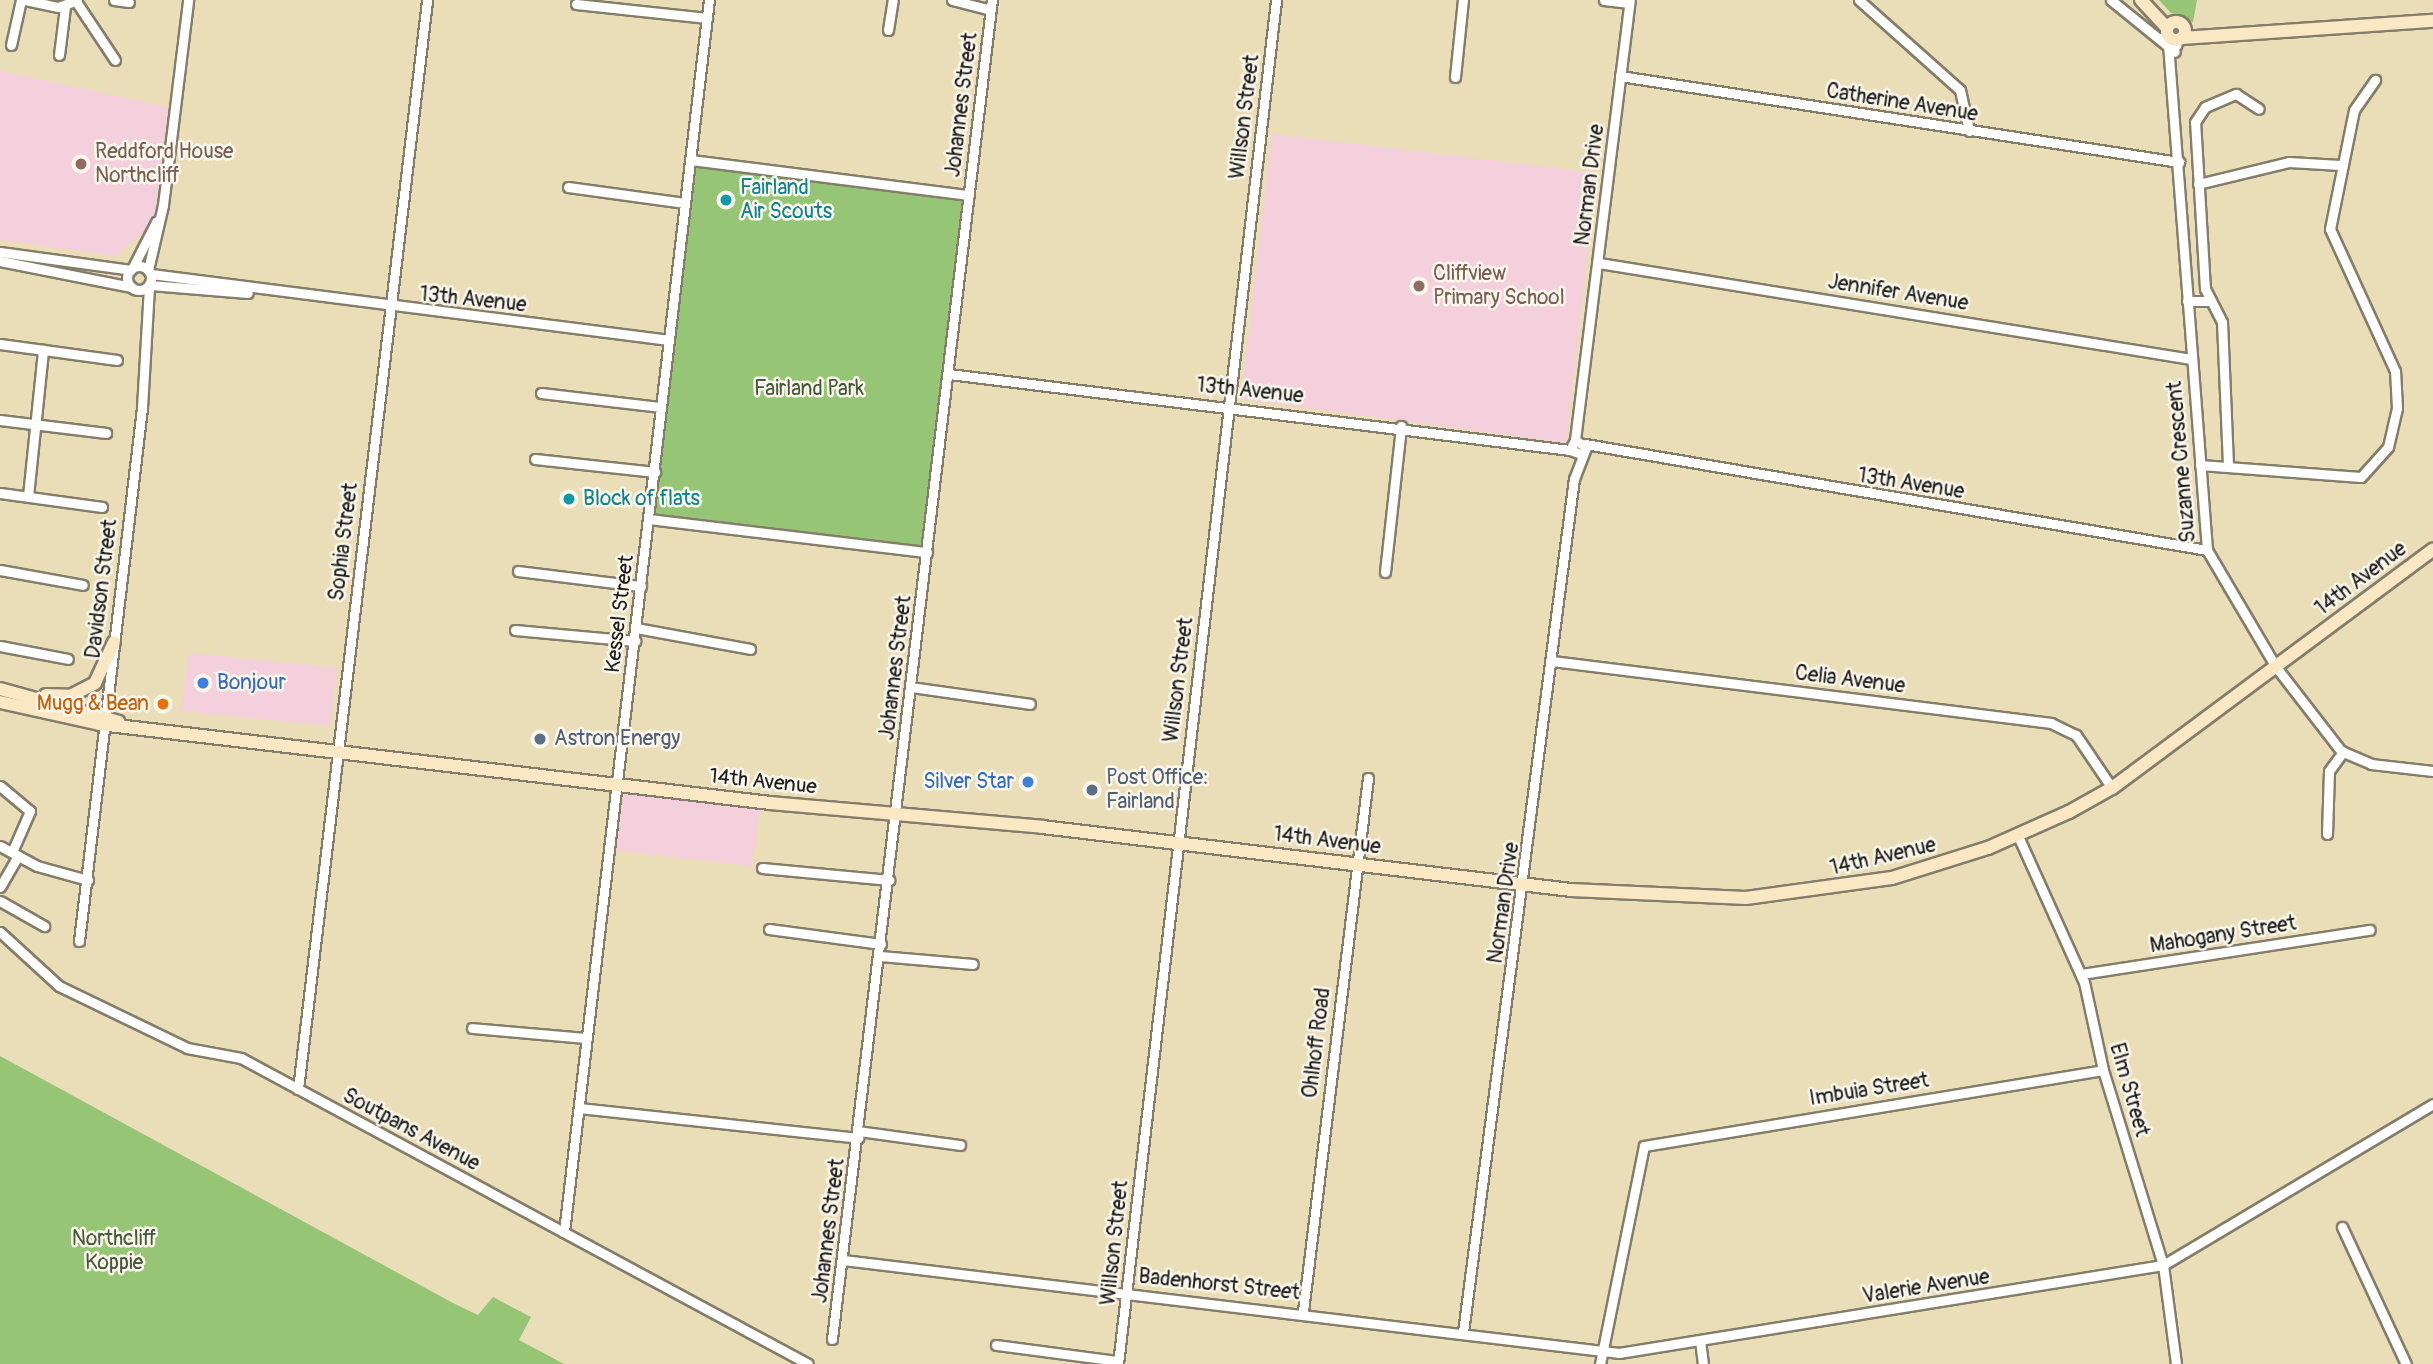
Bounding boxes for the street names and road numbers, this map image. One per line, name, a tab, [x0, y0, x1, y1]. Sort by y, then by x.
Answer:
street label: Johannes Street	[941, 31, 983, 179]
street label: Willson Street	[1225, 53, 1265, 181]
street label: Catherine Avenue	[1824, 79, 1980, 127]
street label: Norman Drive	[1570, 123, 1610, 247]
street label: Jennifer Avenue	[1826, 269, 1970, 317]
street label: 13th Avenue	[418, 282, 528, 318]
street label: 13th Avenue	[1195, 373, 1305, 409]
street label: Suzanne Crescent	[2162, 380, 2202, 544]
street label: 13th Avenue	[1856, 463, 1966, 505]
street label: Sophia Street	[324, 482, 364, 602]
street label: Davidson Street	[81, 518, 123, 660]
street label: 14th Avenue	[2310, 536, 2412, 622]
street label: Kessel Street	[600, 554, 640, 674]
street label: Johannes Street	[875, 594, 917, 742]
street label: Willson Street	[1159, 616, 1199, 744]
street label: Celia Avenue	[1793, 661, 1907, 699]
street label: 14th Avenue	[708, 764, 818, 800]
street label: 14th Avenue	[1272, 822, 1382, 860]
street label: 14th Avenue	[1828, 833, 1938, 881]
street label: Norman Drive	[1483, 841, 1525, 965]
street label: Mahogany Street	[2148, 911, 2298, 959]
street label: Ohlhoff Road	[1298, 986, 1336, 1100]
street label: Elm Street	[2104, 1040, 2154, 1140]
street label: Imbuia Street	[1808, 1068, 1930, 1112]
street label: Soutpans Avenue	[338, 1083, 484, 1177]
street label: Johannes Street	[808, 1157, 850, 1305]
street label: Willson Street	[1096, 1179, 1134, 1307]
street label: Badenhorst Street	[1137, 1264, 1301, 1306]
street label: Valerie Avenue	[1861, 1265, 1991, 1309]

